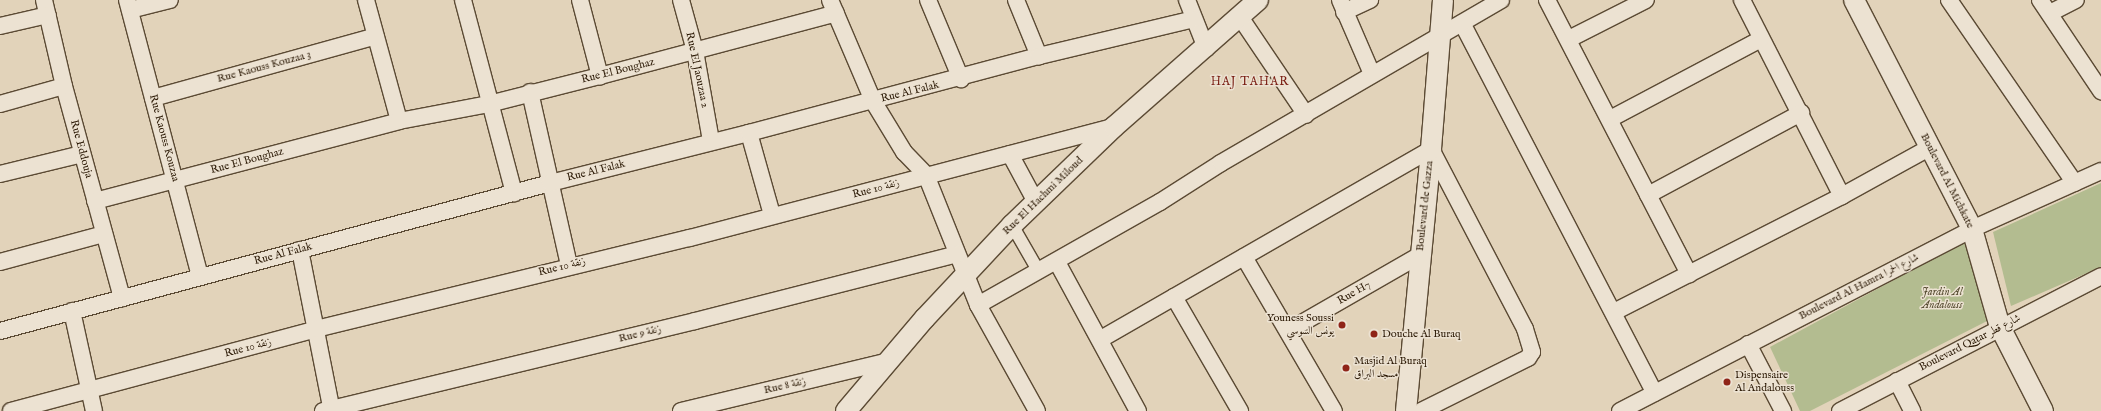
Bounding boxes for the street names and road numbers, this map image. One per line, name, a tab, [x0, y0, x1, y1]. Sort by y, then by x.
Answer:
street label: Rue El Jaouzaa 2	[683, 31, 711, 109]
street label: Rue Kaouss Kouzaa 3	[216, 48, 312, 86]
street label: Rue El Boughaz	[580, 56, 656, 86]
street label: Rue Al Falak	[880, 78, 940, 106]
street label: Rue Kaouss Kouzaa	[146, 93, 182, 183]
street label: Rue Eddouja	[67, 118, 95, 180]
street label: Boulevard Al Michkate	[1917, 131, 1977, 231]
street label: Rue El Boughaz	[209, 145, 285, 177]
street label: Rue El Hachmi Miloud	[1000, 154, 1086, 238]
street label: Rue Al Falak	[566, 157, 626, 185]
street label: Boulevard de Gazza	[1414, 160, 1436, 252]
street label: Rue 10 زنقة	[851, 176, 901, 202]
street label: Rue Al Falak	[253, 240, 313, 268]
street label: Boulevard Al Hamra شارع الحمرا	[1797, 251, 1921, 323]
street label: Rue 10 زنقة	[537, 255, 587, 279]
street label: Rue H7	[1335, 278, 1373, 308]
street label: Boulevard Qatar شارع قطر	[1917, 312, 2023, 374]
street label: Rue 9 زنقة	[617, 322, 663, 346]
street label: Rue 10 زنقة	[223, 335, 273, 361]
street label: Rue 8 زنقة	[763, 375, 807, 397]

